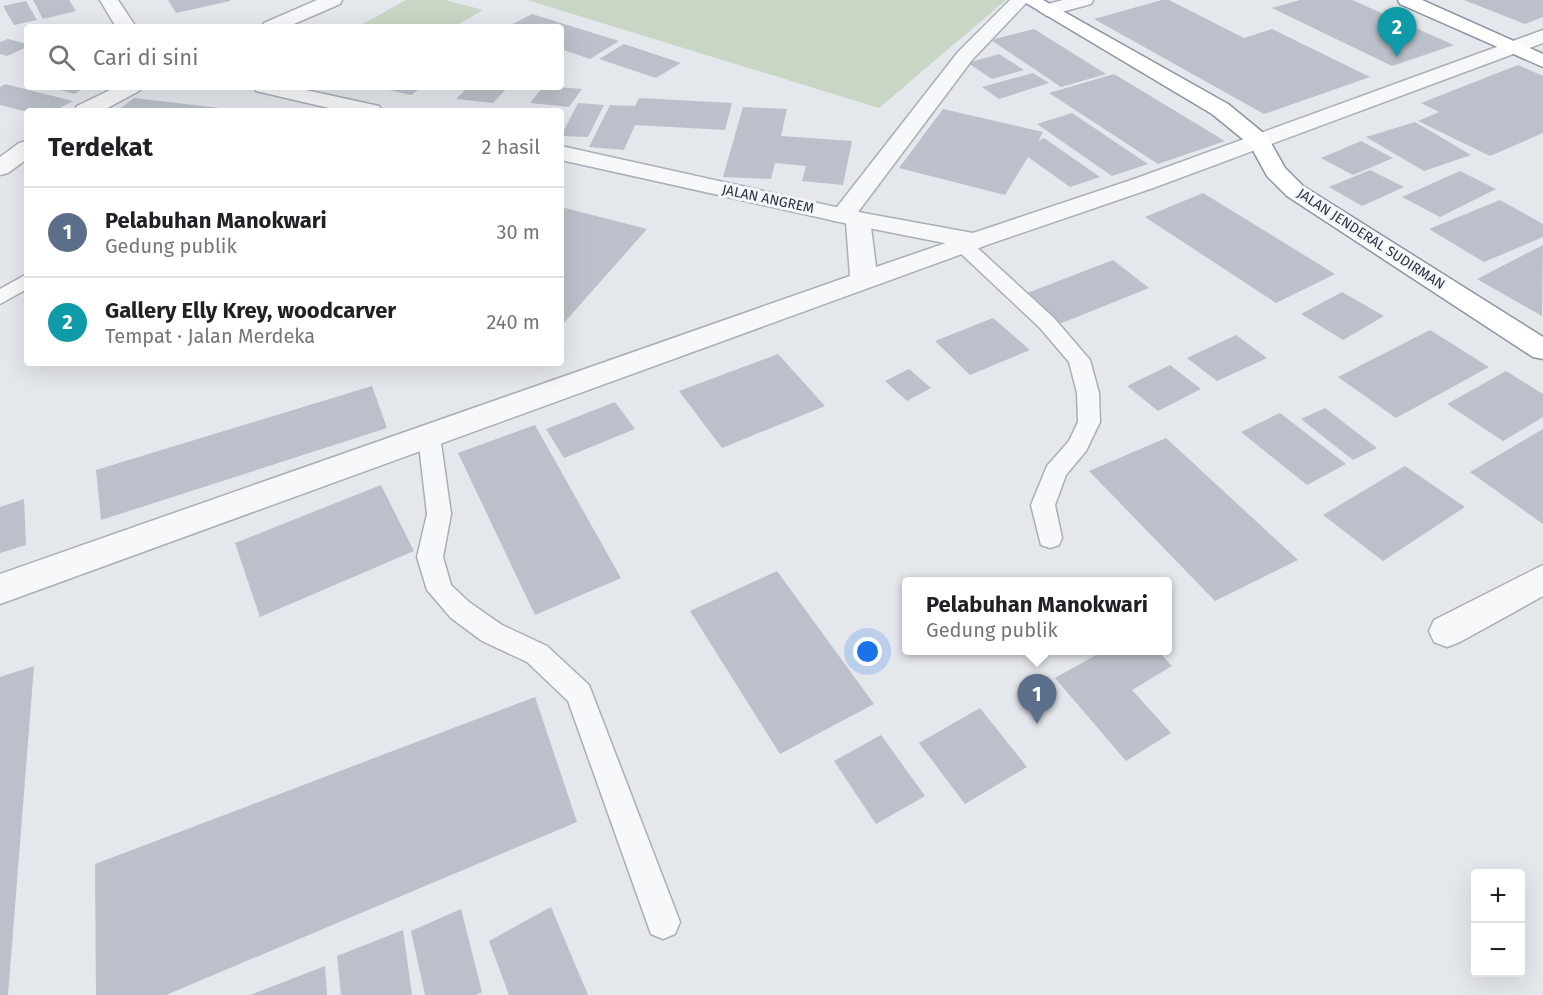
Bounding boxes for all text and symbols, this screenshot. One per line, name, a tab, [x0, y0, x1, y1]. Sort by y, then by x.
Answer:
pin: 2	[1378, 8, 1416, 57]
search box	[24, 24, 564, 90]
icon: search	[45, 41, 78, 74]
text: Cari di sini	[93, 44, 198, 71]
text: Terdekat	[48, 132, 153, 163]
text: 2 hasil	[482, 135, 540, 159]
street label: JALAN ANGREM	[720, 181, 816, 217]
street label: JALAN JENDERAL SUDIRMAN	[1294, 185, 1448, 293]
text: Pelabuhan Manokwari	[105, 207, 327, 234]
text: 1	[63, 220, 72, 244]
text: 30 m	[496, 220, 540, 244]
text: Gedung publik	[105, 234, 237, 258]
text: Gallery Elly Krey, woodcarver	[105, 297, 396, 324]
text: 2	[62, 310, 73, 334]
text: 240 m	[486, 310, 540, 334]
text: Tempat · Jalan Merdeka	[105, 324, 315, 348]
popup	[902, 577, 1172, 655]
text: Pelabuhan Manokwari	[926, 591, 1148, 618]
text: Gedung publik	[926, 618, 1058, 642]
your location	[853, 637, 882, 666]
pin: 1	[1018, 674, 1056, 724]
map controls	[1471, 869, 1525, 977]
button: +	[1471, 869, 1525, 923]
button: −	[1471, 923, 1525, 977]

